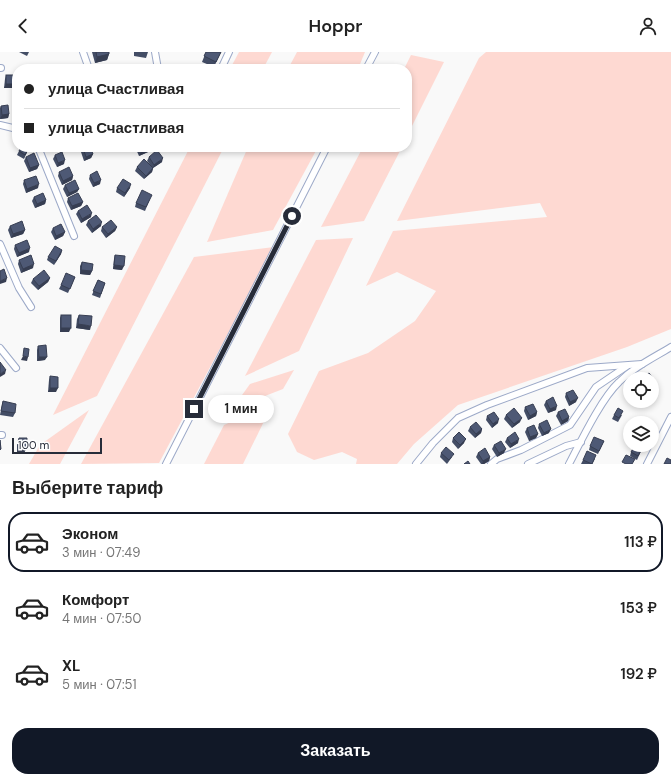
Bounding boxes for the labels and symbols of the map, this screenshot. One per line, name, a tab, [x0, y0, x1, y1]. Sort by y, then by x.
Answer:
route start	[283, 207, 301, 225]
callout: 1 мин	[208, 395, 274, 423]
route end	[185, 400, 203, 418]
scale bar	[12, 436, 102, 455]

